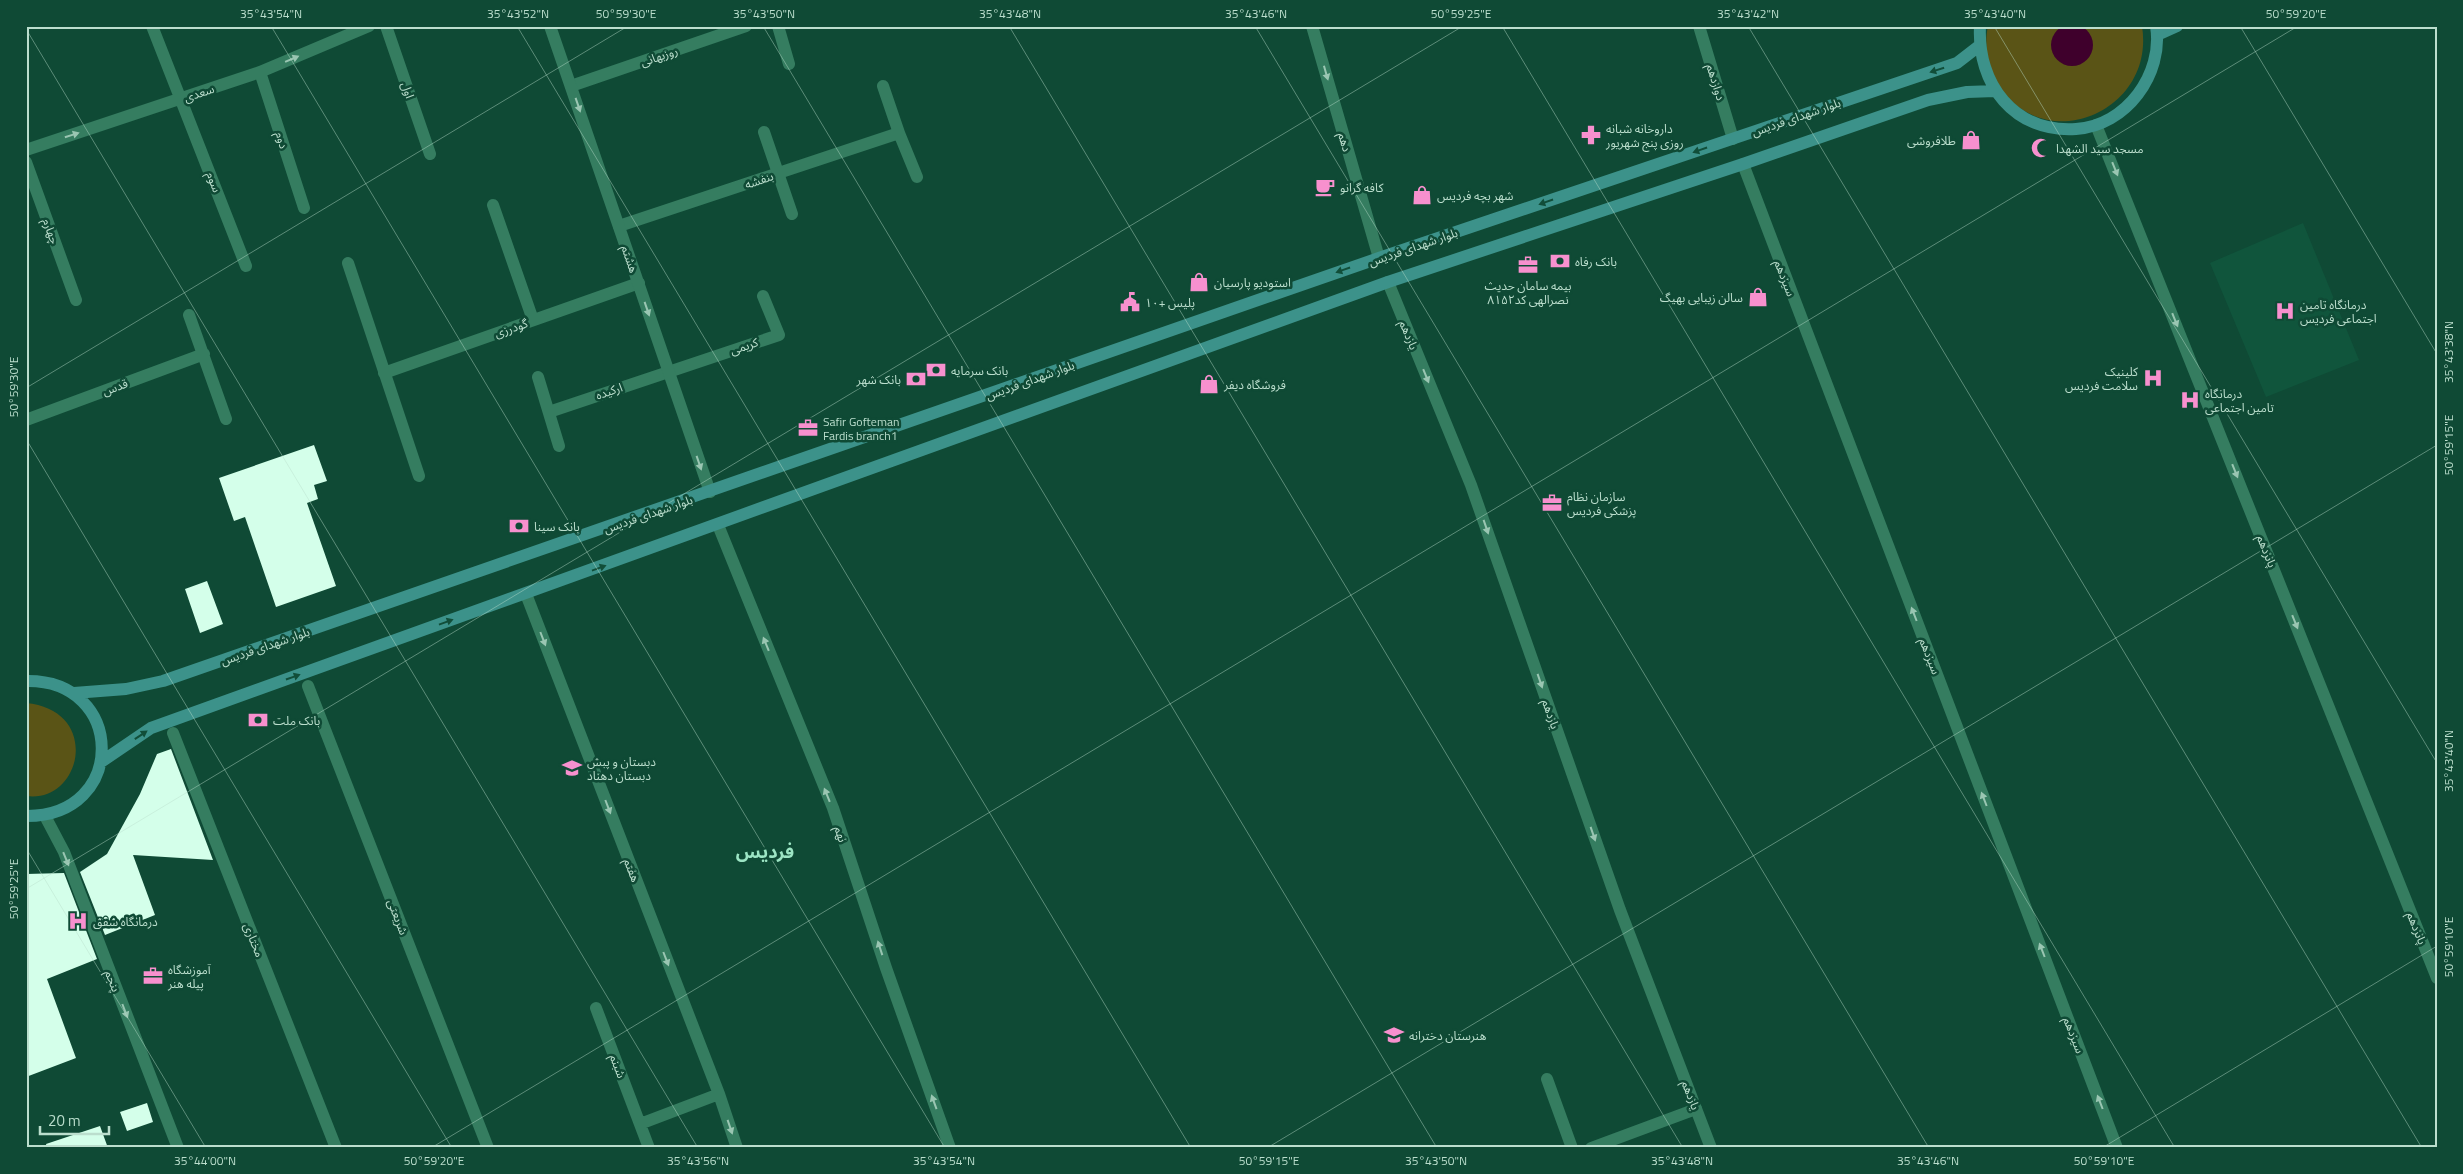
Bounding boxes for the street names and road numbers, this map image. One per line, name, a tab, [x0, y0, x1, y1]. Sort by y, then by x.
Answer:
street label: روزبهانی	[638, 41, 680, 71]
street label: دوازدهم	[1701, 61, 1731, 103]
street label: سعدی	[181, 79, 217, 107]
street label: اول	[396, 79, 420, 101]
street label: بلوار شهدای فردیس	[1749, 93, 1843, 141]
street label: دوم	[270, 129, 294, 151]
street label: دهم	[1333, 130, 1357, 154]
street label: بنفشه	[742, 166, 776, 194]
street label: سوم	[201, 169, 227, 195]
street label: چهارم	[38, 215, 64, 247]
street label: بلوار شهدای فردیس	[1366, 223, 1460, 271]
street label: هشتم	[616, 243, 644, 276]
street label: سیزدهم	[1769, 257, 1801, 299]
street label: گودرزی	[492, 313, 531, 343]
street label: یازدهم	[1394, 317, 1424, 353]
street label: کریمی	[727, 332, 762, 359]
street label: بلوار شهدای فردیس	[983, 355, 1077, 405]
street label: قدس	[99, 374, 131, 400]
street label: ارکیده	[593, 378, 625, 404]
street label: بلوار شهدای فردیس	[601, 490, 695, 538]
street label: پانزدهم	[2252, 532, 2282, 570]
street label: بلوار شهدای فردیس	[218, 622, 312, 670]
street label: سیزدهم	[1914, 635, 1946, 677]
street label: یازدهم	[1537, 696, 1565, 732]
street label: نهم	[829, 823, 853, 845]
street label: هفتم	[619, 855, 645, 885]
street label: شریعتی	[383, 896, 413, 938]
street label: پانزدهم	[2402, 909, 2432, 947]
street label: مختاری	[239, 920, 269, 960]
street label: پنجم	[100, 967, 126, 995]
street label: سیزدهم	[2058, 1014, 2090, 1056]
street label: شبنم	[605, 1051, 631, 1081]
street label: یازدهم	[1677, 1077, 1705, 1113]

